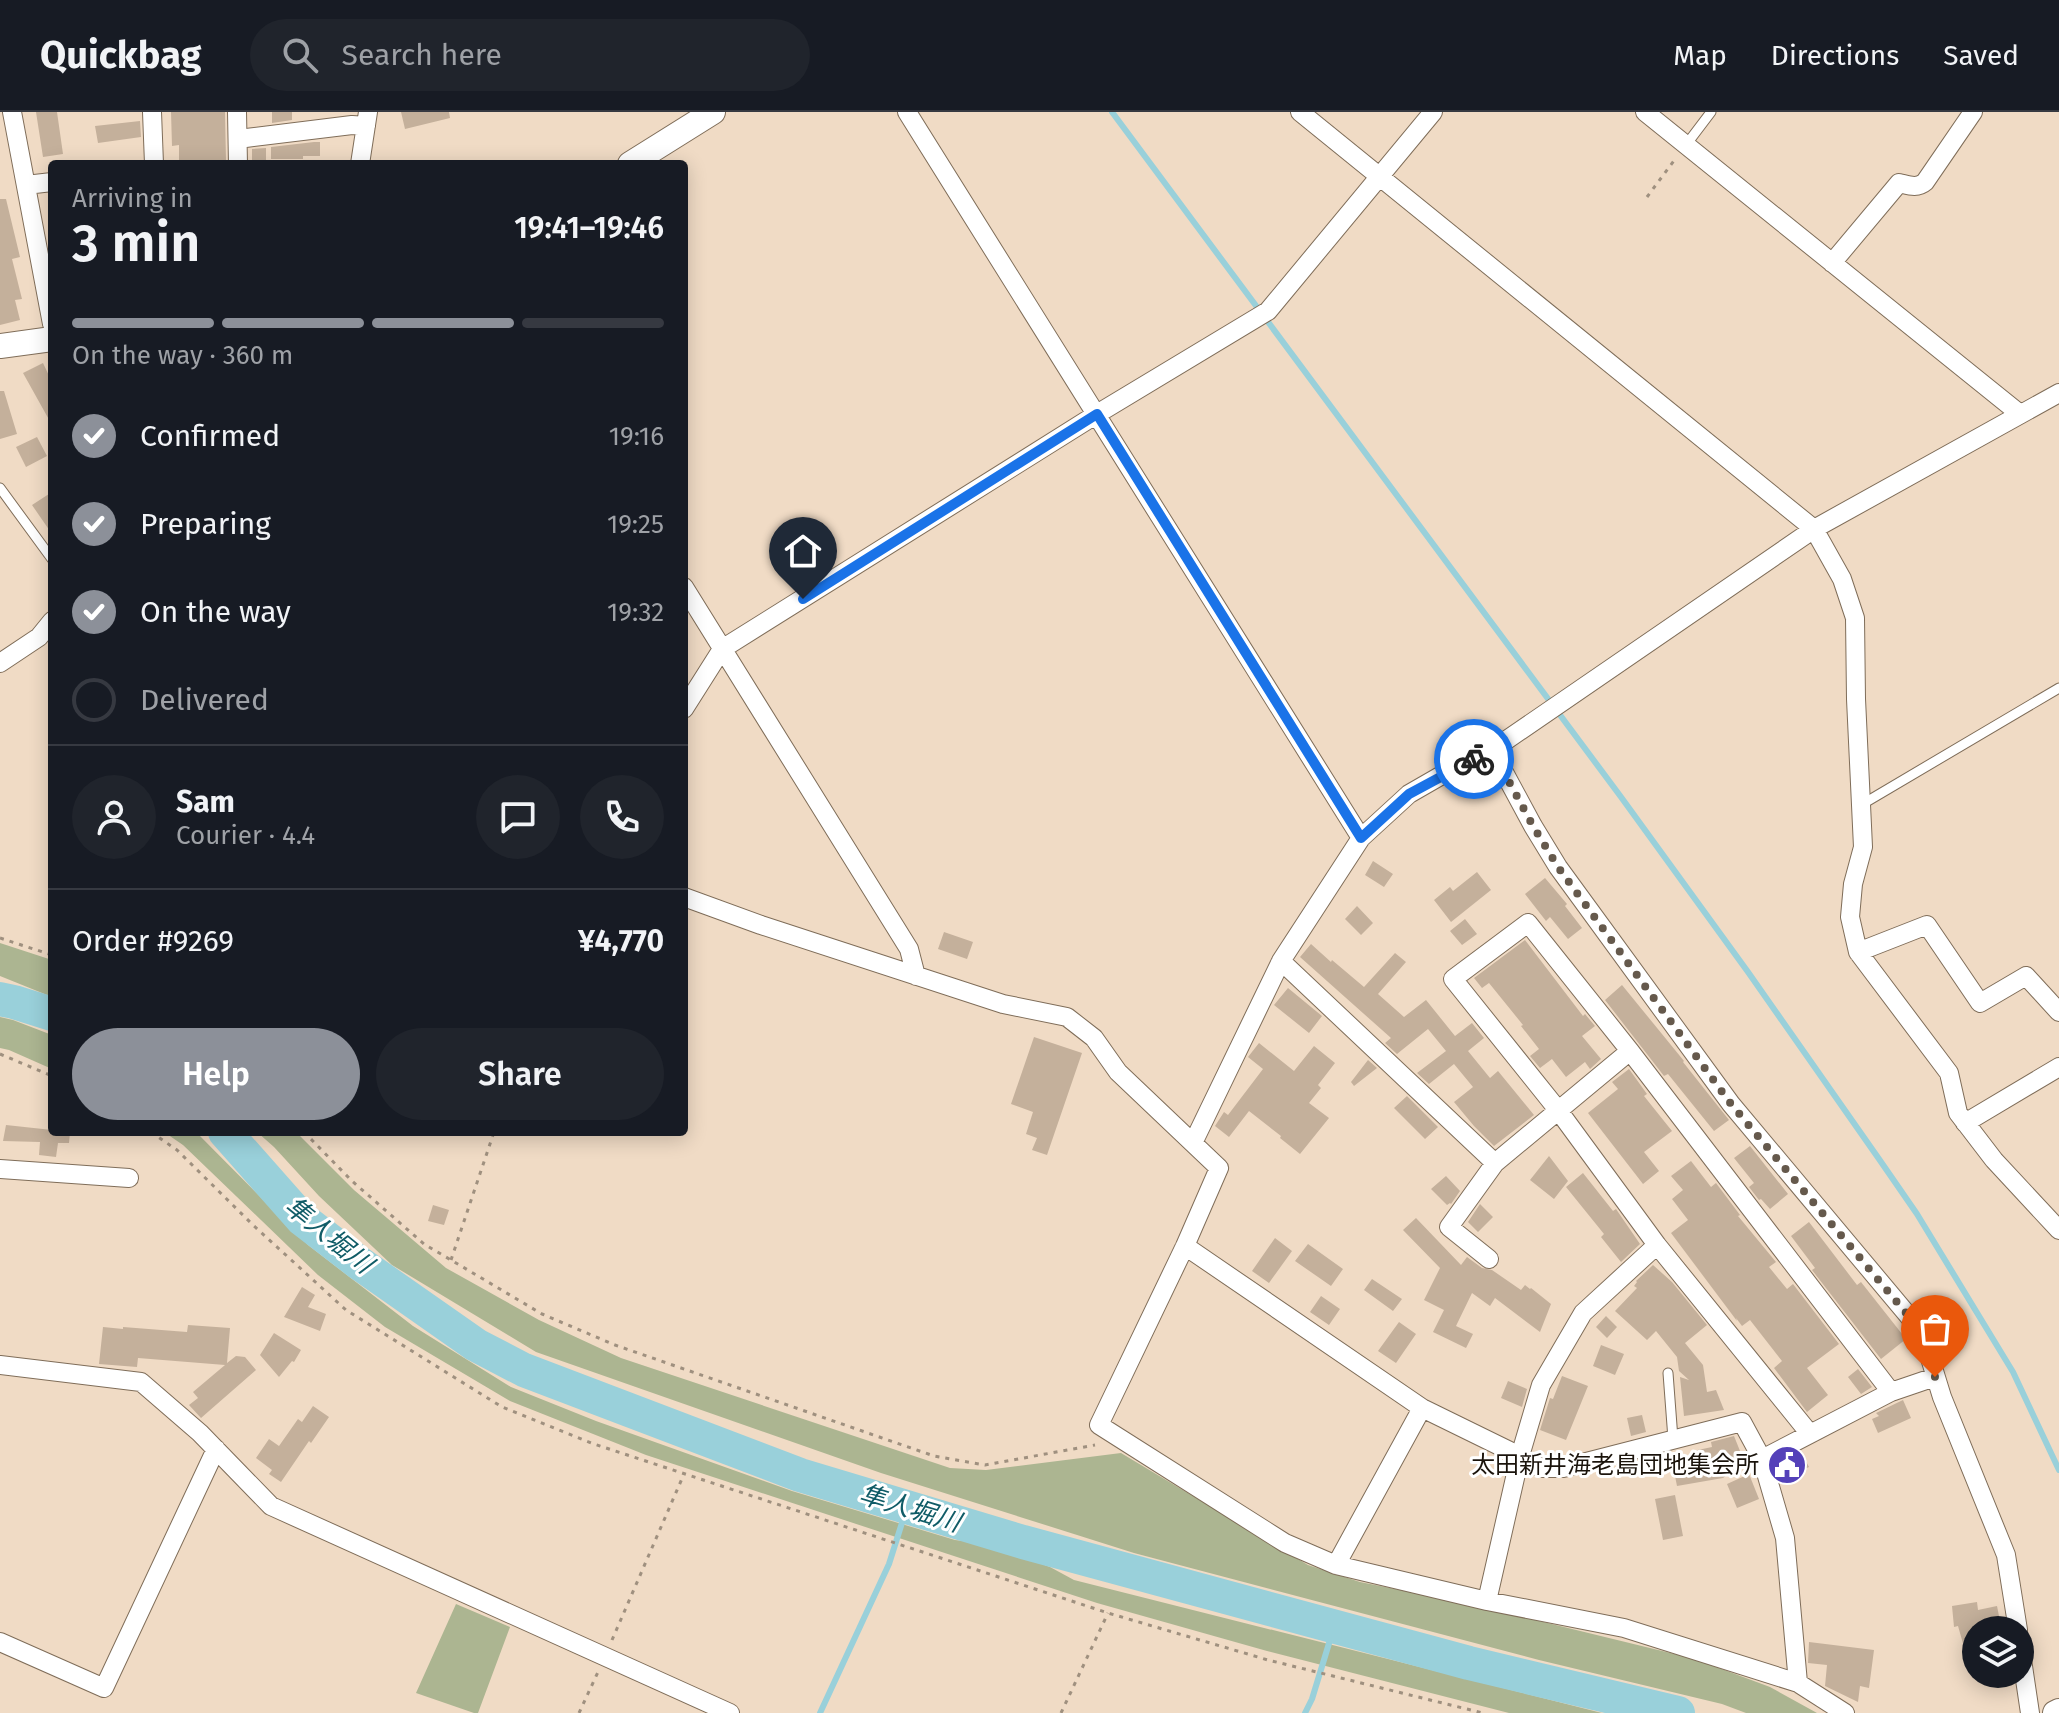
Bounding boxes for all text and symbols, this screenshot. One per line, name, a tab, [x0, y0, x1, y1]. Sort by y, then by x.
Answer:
search box	[250, 19, 810, 91]
text: Quickbag	[40, 32, 202, 78]
icon: search	[278, 33, 322, 77]
text: Search here	[342, 37, 502, 73]
text: Map	[1673, 39, 1727, 72]
text: Directions	[1771, 39, 1899, 72]
text: Saved	[1943, 39, 2019, 72]
text: Arriving in	[72, 183, 193, 214]
text: 19:41–19:46	[514, 210, 664, 246]
text: 3 min	[72, 212, 200, 275]
text: On the way · 360 m	[72, 340, 293, 371]
icon: check	[72, 414, 116, 458]
text: Confirmed	[140, 418, 280, 454]
text: 19:16	[609, 421, 664, 452]
icon: check	[72, 502, 116, 546]
text: Preparing	[140, 506, 271, 542]
text: 19:25	[607, 509, 664, 540]
pin	[769, 517, 837, 599]
icon: home	[781, 529, 825, 573]
icon: check	[72, 590, 116, 634]
text: On the way	[140, 594, 291, 630]
text: 19:32	[607, 597, 664, 628]
text: Delivered	[140, 682, 269, 718]
courier	[1434, 719, 1514, 799]
icon: bike	[1452, 737, 1496, 781]
button: person	[72, 775, 156, 859]
button: chat	[476, 775, 560, 859]
button: phone	[580, 775, 664, 859]
text: Sam	[176, 784, 235, 820]
text: Courier · 4.4	[176, 820, 315, 851]
text: Order #9269	[72, 923, 234, 959]
text: ¥4,770	[578, 923, 664, 959]
button: Help	[72, 1028, 360, 1120]
button: Share	[376, 1028, 664, 1120]
water label: 隼人堀川	[279, 1191, 381, 1282]
pin	[1901, 1295, 1969, 1377]
icon: bag	[1913, 1307, 1957, 1351]
public building icon: 太田新井海老島団地集会所	[1766, 1444, 1808, 1486]
place label: 太田新井海老島団地集会所	[1471, 1451, 1759, 1479]
water label: 隼人堀川	[856, 1478, 967, 1539]
map controls	[1962, 1616, 2034, 1688]
button: layers	[1962, 1616, 2034, 1688]

